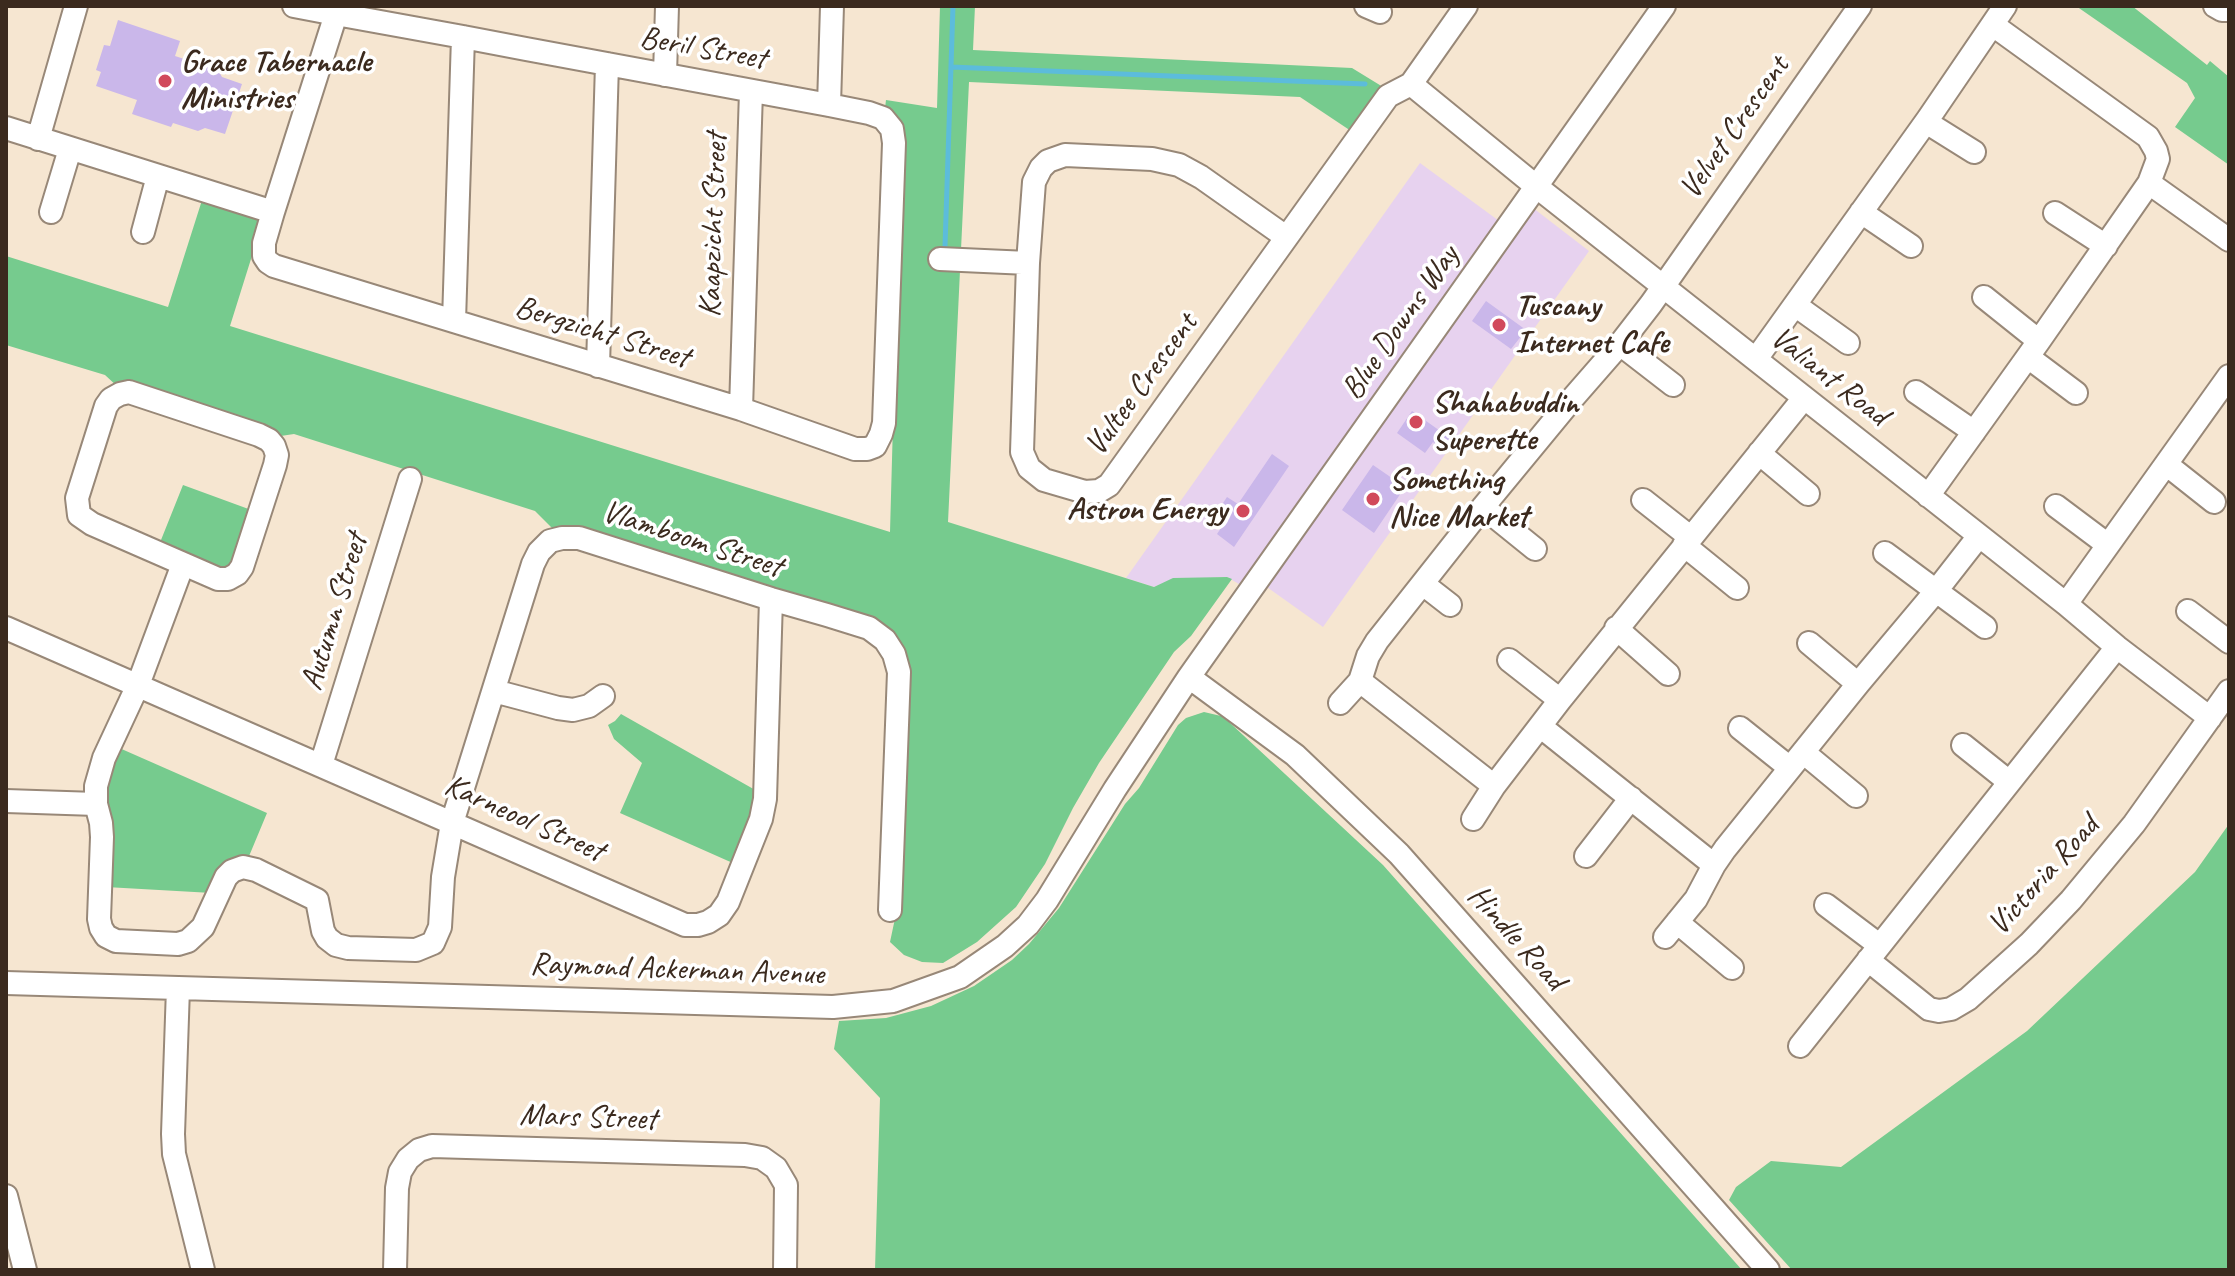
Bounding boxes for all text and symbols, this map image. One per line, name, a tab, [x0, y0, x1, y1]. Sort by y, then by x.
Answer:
street label: Beril Street	[637, 19, 769, 79]
place label: Grace Tabernacle Ministries	[181, 44, 371, 119]
street label: Velvet Crescent	[1672, 49, 1798, 207]
marker: Grace Tabernacle Ministries	[156, 72, 174, 90]
street label: Kaapzicht Street	[692, 132, 736, 318]
street label: Blue Downs Way	[1334, 239, 1468, 407]
street label: Bergzicht Street	[510, 288, 694, 378]
place label: Tuscany Internet Cafe	[1515, 288, 1669, 363]
street label: Vultee Crescent	[1077, 306, 1207, 464]
marker: Tuscany Internet Cafe	[1490, 316, 1508, 334]
street label: Valiant Road	[1762, 319, 1896, 435]
place label: Shahabuddin Superette	[1432, 385, 1579, 460]
marker: Shahabuddin Superette	[1407, 413, 1425, 431]
place label: Something Nice Market	[1389, 462, 1528, 537]
marker: Something Nice Market	[1364, 490, 1382, 508]
place label: Astron Energy	[1067, 492, 1227, 530]
street label: Vlamboom Street	[597, 493, 787, 587]
marker: Astron Energy	[1234, 502, 1252, 520]
street label: Autumn Street	[293, 529, 377, 695]
street label: Karneool Street	[438, 767, 610, 871]
street label: Victoria Road	[1980, 808, 2108, 944]
street label: Hindle Road	[1459, 877, 1573, 999]
street label: Raymond Ackerman Avenue	[529, 946, 825, 994]
street label: Mars Street	[519, 1096, 657, 1140]

